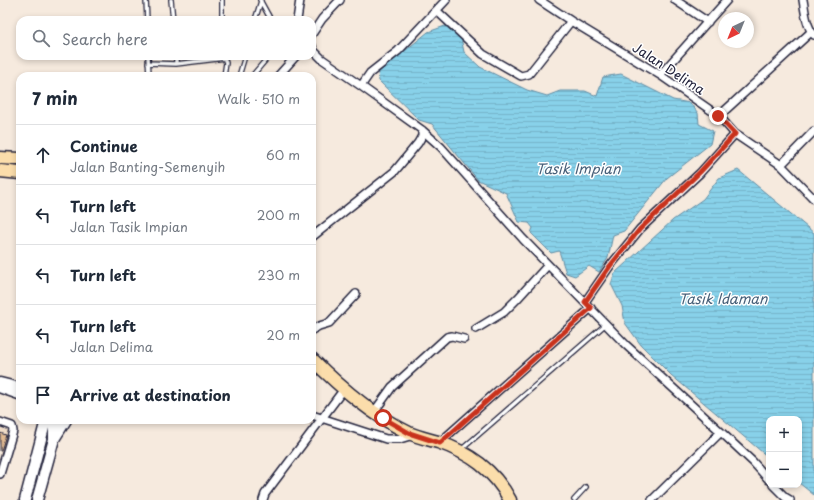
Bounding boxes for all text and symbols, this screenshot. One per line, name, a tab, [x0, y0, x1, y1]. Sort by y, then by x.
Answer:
north arrow	[718, 12, 754, 48]
search box	[16, 16, 316, 60]
icon: search	[30, 27, 52, 49]
text: Search here	[62, 27, 148, 50]
street label: Jalan Delima	[629, 37, 710, 99]
text: 7 min	[32, 85, 78, 111]
text: Walk · 510 m	[217, 89, 300, 108]
route end	[709, 107, 727, 125]
text: Continue	[70, 134, 138, 157]
icon: ahead	[32, 144, 54, 166]
text: 60 m	[266, 145, 300, 164]
text: Jalan Banting-Semenyih	[70, 157, 226, 176]
water label: Tasik Impian	[536, 158, 621, 179]
text: Turn left	[70, 194, 136, 217]
icon: left	[32, 204, 54, 226]
text: 200 m	[257, 205, 300, 224]
text: Jalan Tasik Impian	[70, 217, 188, 236]
text: Turn left	[70, 263, 136, 286]
icon: left	[32, 264, 54, 286]
text: 230 m	[258, 265, 300, 284]
water label: Tasik Idaman	[679, 288, 768, 309]
text: Turn left	[70, 314, 136, 337]
icon: left	[32, 324, 54, 346]
text: 20 m	[266, 325, 300, 344]
text: Jalan Delima	[70, 337, 153, 356]
text: Arrive at destination	[70, 383, 231, 406]
icon: arrive	[32, 384, 54, 406]
route start	[374, 409, 392, 427]
map controls	[766, 416, 802, 488]
button: +	[766, 416, 802, 452]
button: −	[766, 452, 802, 488]

